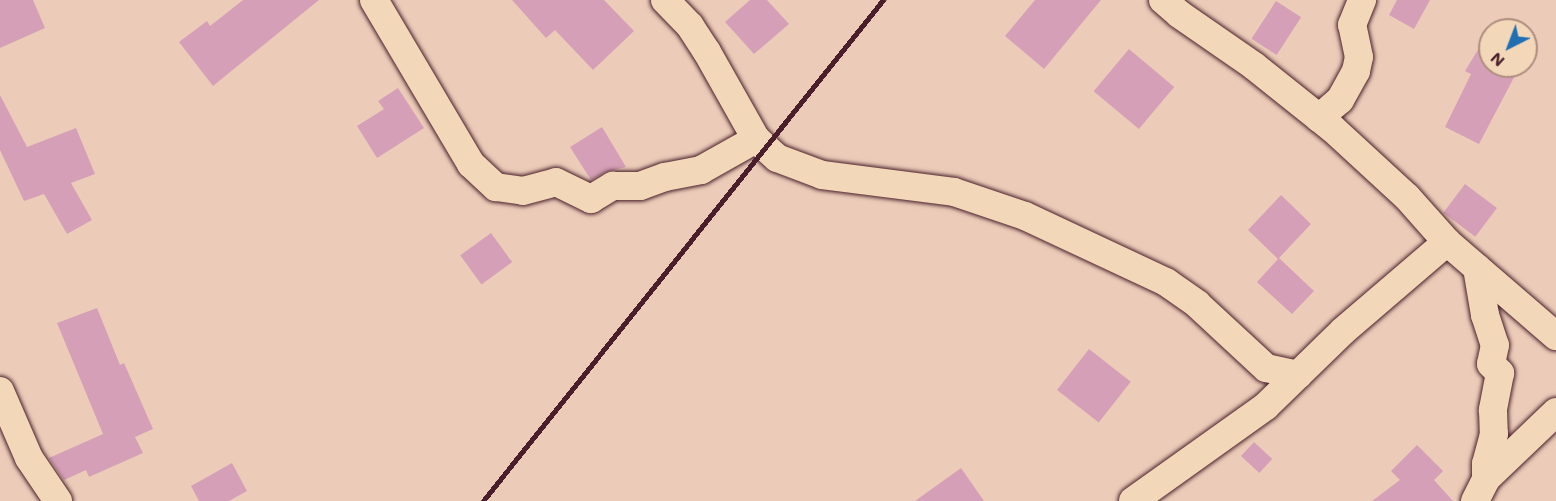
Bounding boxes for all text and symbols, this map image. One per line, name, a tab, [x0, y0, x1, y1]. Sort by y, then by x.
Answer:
north arrow	[1478, 18, 1538, 78]
text: N	[1485, 48, 1509, 72]

